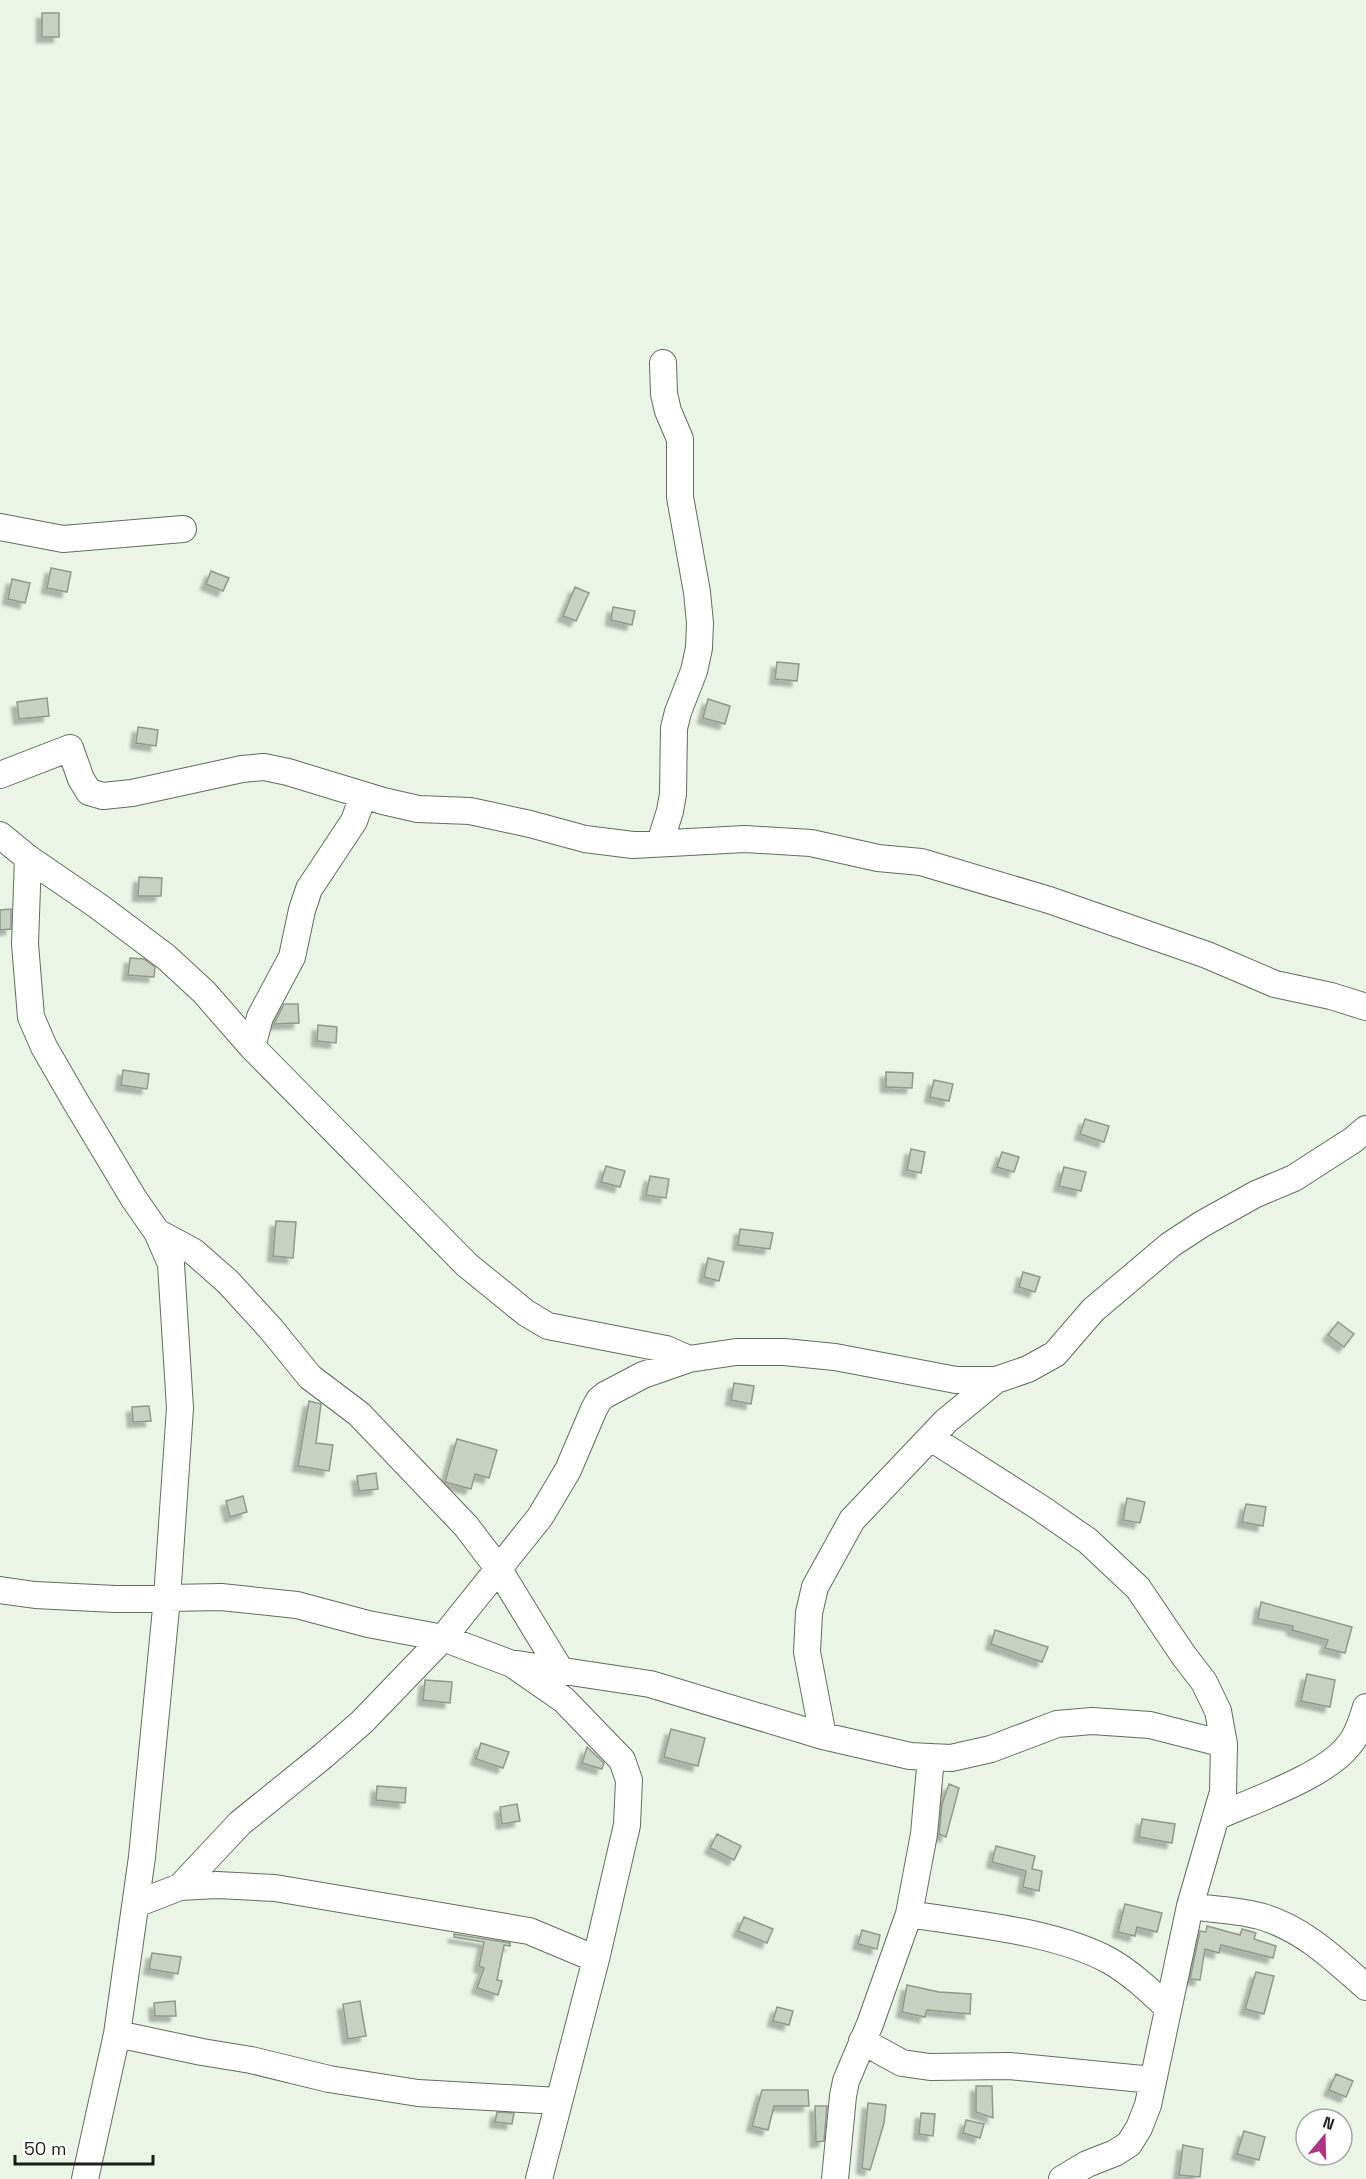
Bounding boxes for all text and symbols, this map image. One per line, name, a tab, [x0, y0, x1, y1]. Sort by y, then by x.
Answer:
north arrow	[1294, 2107, 1354, 2167]
text: N	[1320, 2112, 1337, 2135]
scale bar	[15, 2128, 153, 2166]
text: 50 m	[24, 2137, 66, 2160]

